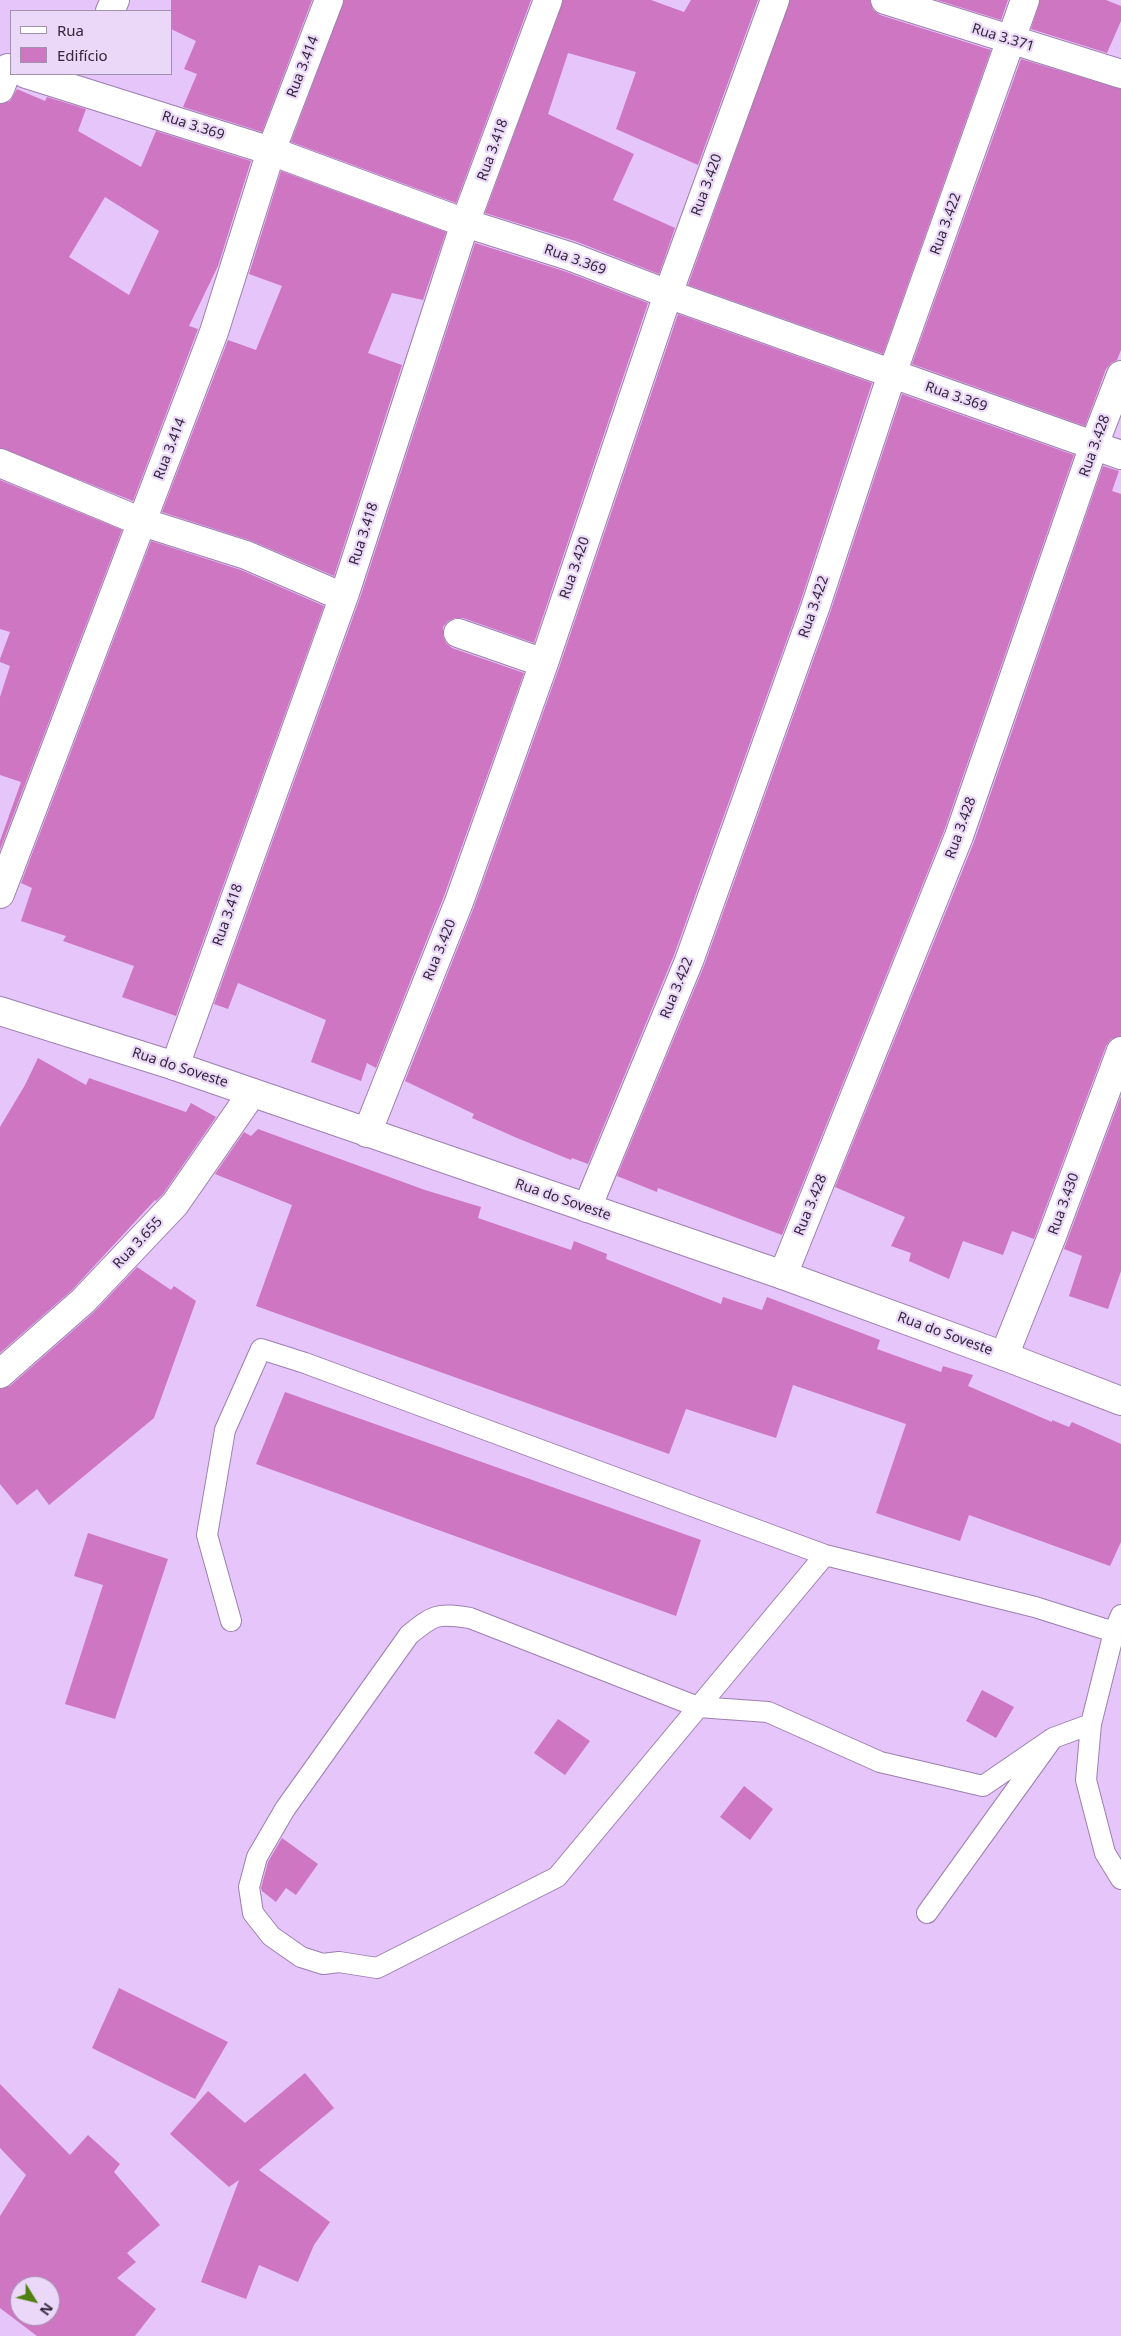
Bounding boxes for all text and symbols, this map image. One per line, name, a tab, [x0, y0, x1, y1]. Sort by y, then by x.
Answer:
legend	[10, 10, 172, 75]
text: Rua	[57, 20, 84, 40]
street label: Rua 3.371	[970, 21, 1036, 55]
street label: Rua 3.414	[284, 34, 322, 100]
text: Edifício	[57, 45, 108, 65]
street label: Rua 3.369	[160, 108, 226, 144]
street label: Rua 3.418	[474, 117, 512, 183]
street label: Rua 3.420	[688, 152, 726, 218]
street label: Rua 3.422	[927, 191, 965, 257]
street label: Rua 3.369	[542, 241, 608, 279]
street label: Rua 3.369	[923, 379, 989, 415]
street label: Rua 3.428	[1076, 413, 1114, 479]
street label: Rua 3.414	[151, 416, 189, 482]
street label: Rua 3.418	[346, 501, 382, 567]
street label: Rua 3.420	[557, 535, 593, 601]
street label: Rua 3.422	[796, 574, 832, 640]
street label: Rua 3.428	[942, 795, 980, 861]
street label: Rua 3.418	[210, 882, 246, 948]
street label: Rua 3.420	[420, 917, 460, 983]
street label: Rua 3.422	[657, 955, 697, 1021]
street label: Rua do Soveste	[130, 1045, 230, 1091]
street label: Rua 3.430	[1045, 1171, 1083, 1237]
street label: Rua 3.428	[791, 1172, 831, 1238]
street label: Rua do Soveste	[513, 1176, 613, 1224]
street label: Rua 3.655	[110, 1214, 166, 1272]
street label: Rua do Soveste	[895, 1309, 995, 1359]
north arrow	[10, 2276, 60, 2326]
text: N	[36, 2299, 58, 2320]

